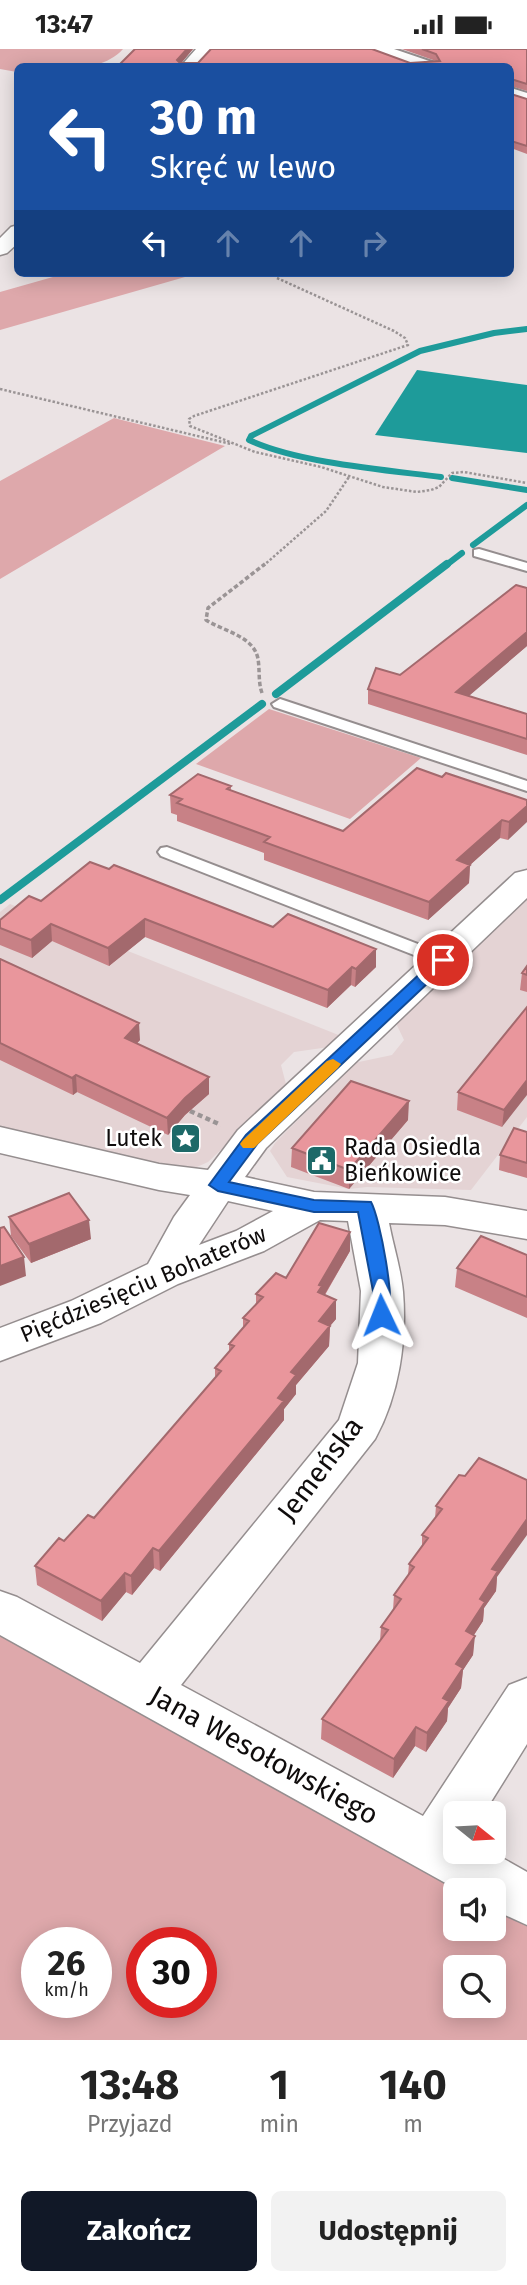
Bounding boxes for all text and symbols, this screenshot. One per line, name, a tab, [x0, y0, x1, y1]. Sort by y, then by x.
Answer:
text: 13:47	[35, 9, 93, 40]
text: 30 m	[150, 88, 257, 147]
icon: left	[35, 91, 126, 182]
text: Skręć w lewo	[150, 148, 336, 186]
icon: left	[136, 224, 174, 262]
icon: ahead	[209, 224, 247, 262]
icon: ahead	[282, 224, 320, 262]
icon: right	[355, 224, 393, 262]
pin	[413, 930, 473, 990]
icon: arrive	[424, 941, 462, 979]
place icon: Lutek	[168, 1121, 202, 1155]
place label: Lutek	[105, 1124, 162, 1152]
place label: Rada Osiedla Bieńkowice	[344, 1133, 481, 1187]
public building icon: Rada Osiedla Bieńkowice	[304, 1143, 338, 1177]
street label: Pięćdziesięciu Bohaterów	[16, 1219, 271, 1349]
position arrow	[344, 1278, 418, 1352]
street label: Jemeńska	[270, 1410, 370, 1528]
street label: Jana Wesołowskiego	[144, 1678, 384, 1832]
north arrow	[443, 1801, 506, 1864]
map controls	[443, 1801, 506, 2018]
button: sound	[443, 1878, 506, 1941]
speed limit sign: 30	[126, 1927, 217, 2018]
text: 26	[48, 1942, 85, 1984]
button: search	[443, 1955, 506, 2018]
text: km/h	[44, 1979, 89, 2001]
text: 13:48	[80, 2060, 179, 2110]
text: 1	[270, 2060, 289, 2110]
text: 140	[379, 2060, 447, 2110]
text: Przyjazd	[87, 2110, 172, 2138]
text: min	[259, 2110, 299, 2138]
text: m	[403, 2110, 423, 2138]
button: Zakończ	[21, 2191, 257, 2271]
button: Udostępnij	[271, 2191, 506, 2271]

